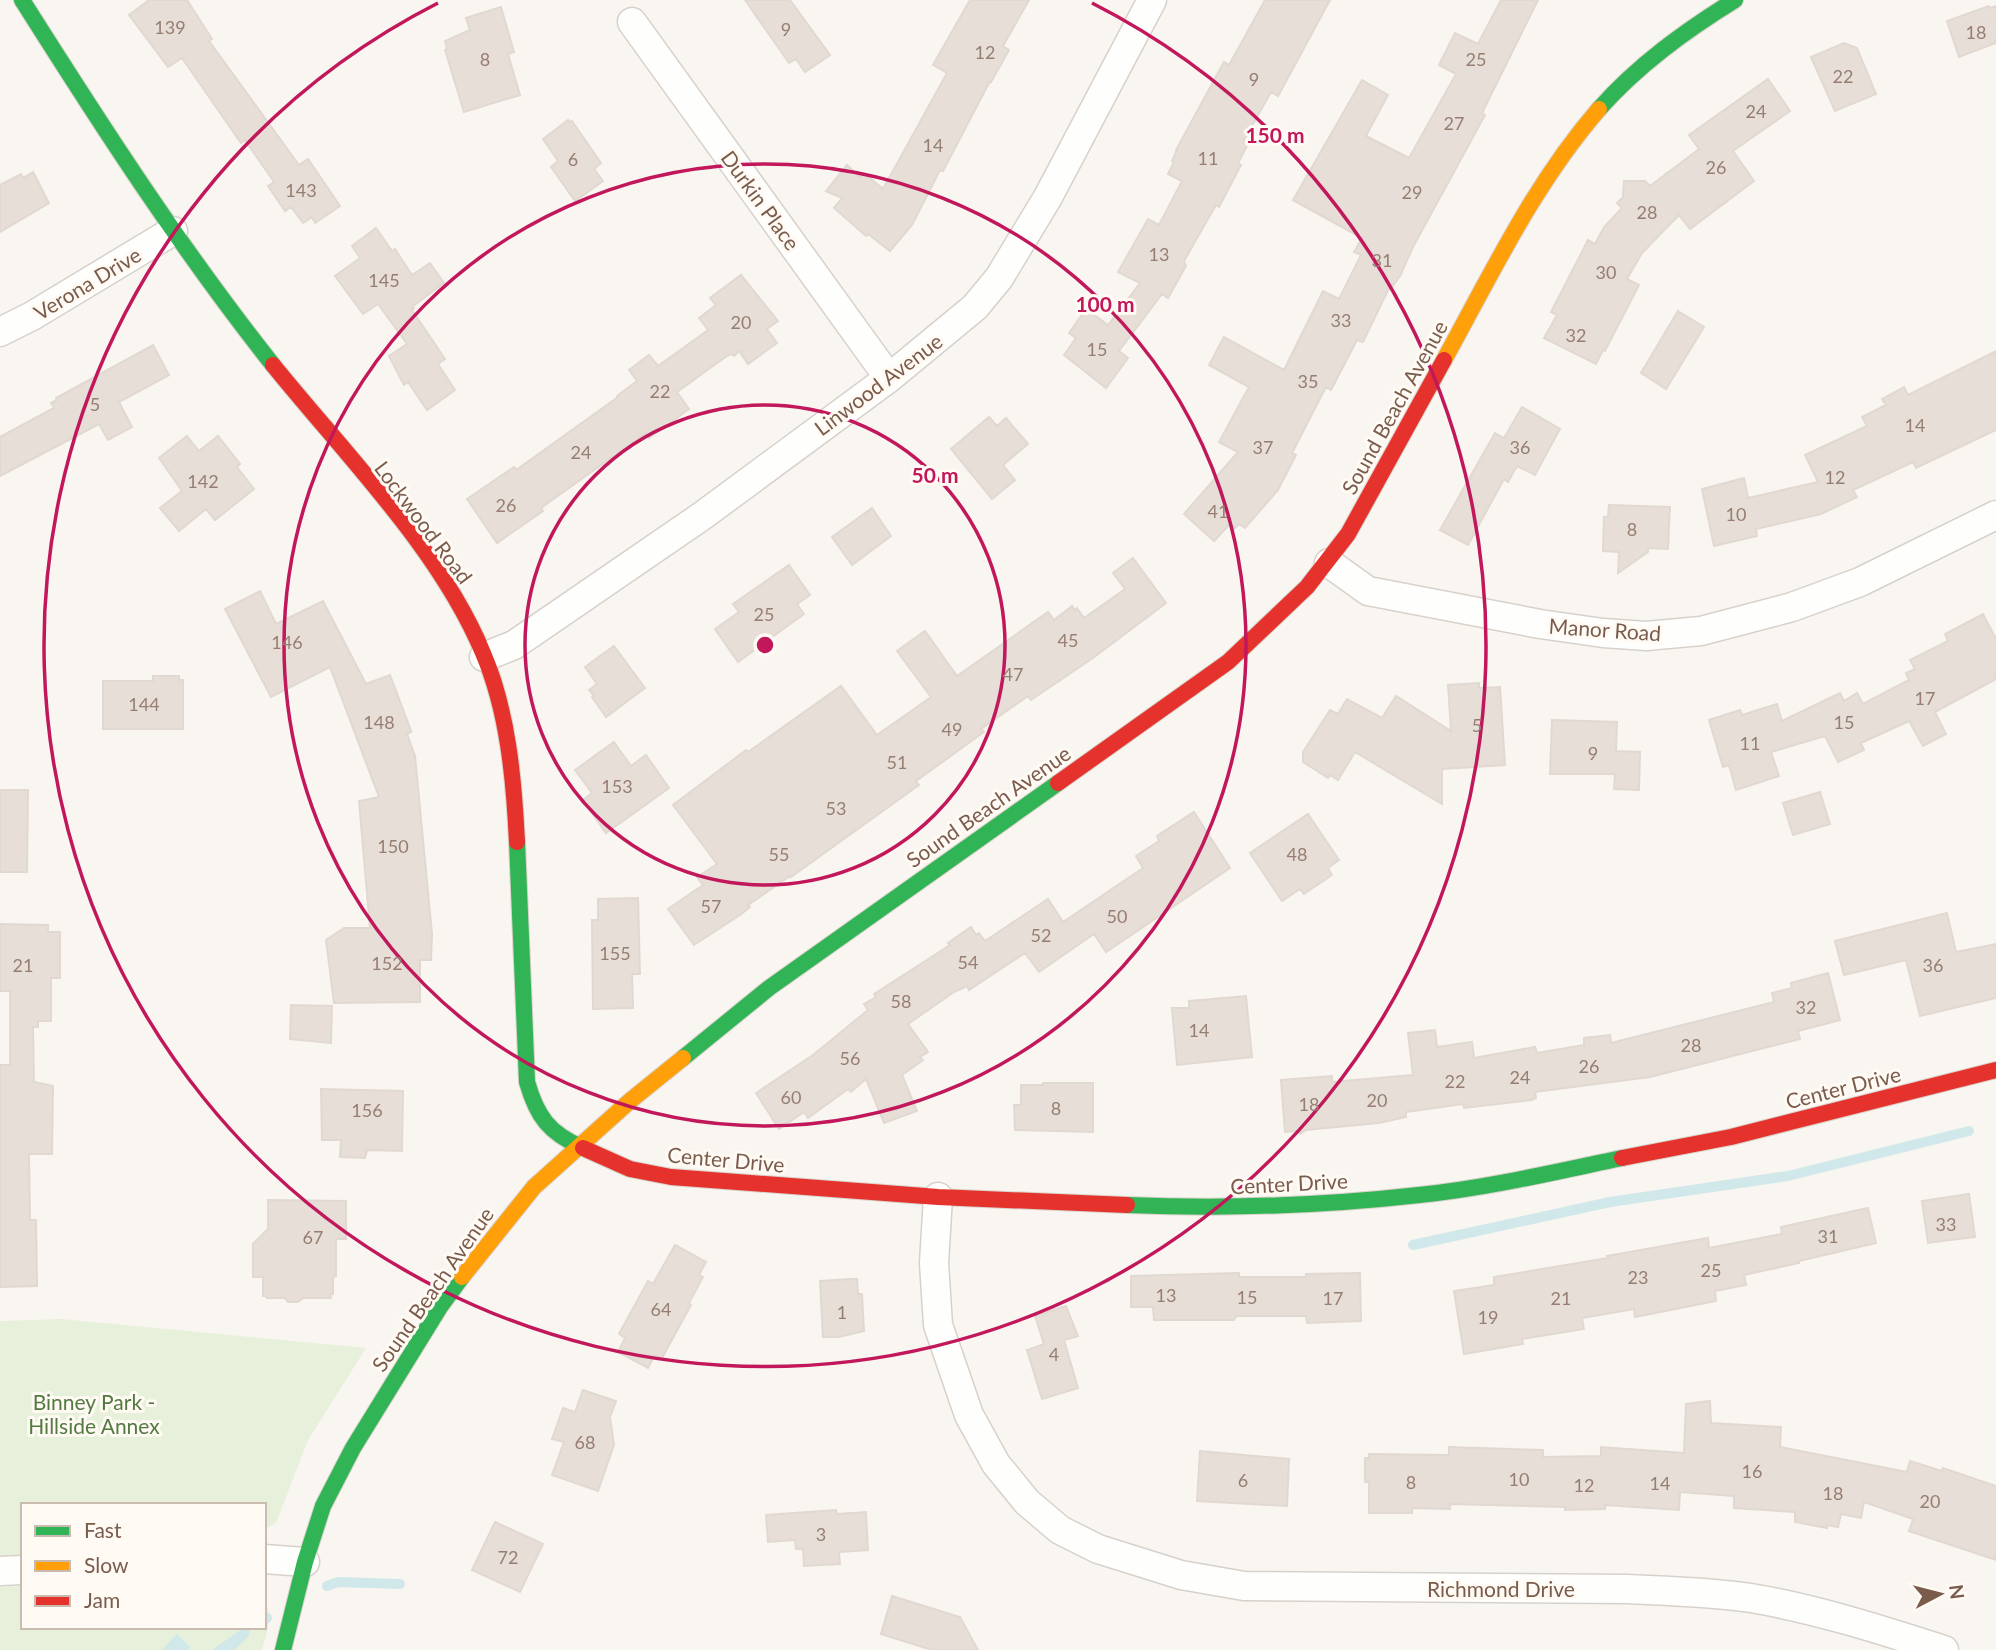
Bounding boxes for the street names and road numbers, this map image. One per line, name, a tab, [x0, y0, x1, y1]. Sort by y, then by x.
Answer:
street label: Durkin Place	[717, 145, 805, 255]
street label: Verona Drive	[29, 241, 145, 325]
street label: Sound Beach Avenue	[1336, 316, 1452, 498]
street label: Linwood Avenue	[809, 328, 947, 440]
street label: Lockwood Road	[370, 456, 478, 588]
street label: Manor Road	[1548, 613, 1662, 645]
street label: Sound Beach Avenue	[901, 740, 1075, 872]
street label: Center Drive	[1783, 1061, 1903, 1113]
street label: Center Drive	[666, 1141, 786, 1177]
street label: Center Drive	[1230, 1167, 1348, 1199]
street label: Sound Beach Avenue	[366, 1202, 498, 1376]
street label: Richmond Drive	[1427, 1576, 1575, 1601]

